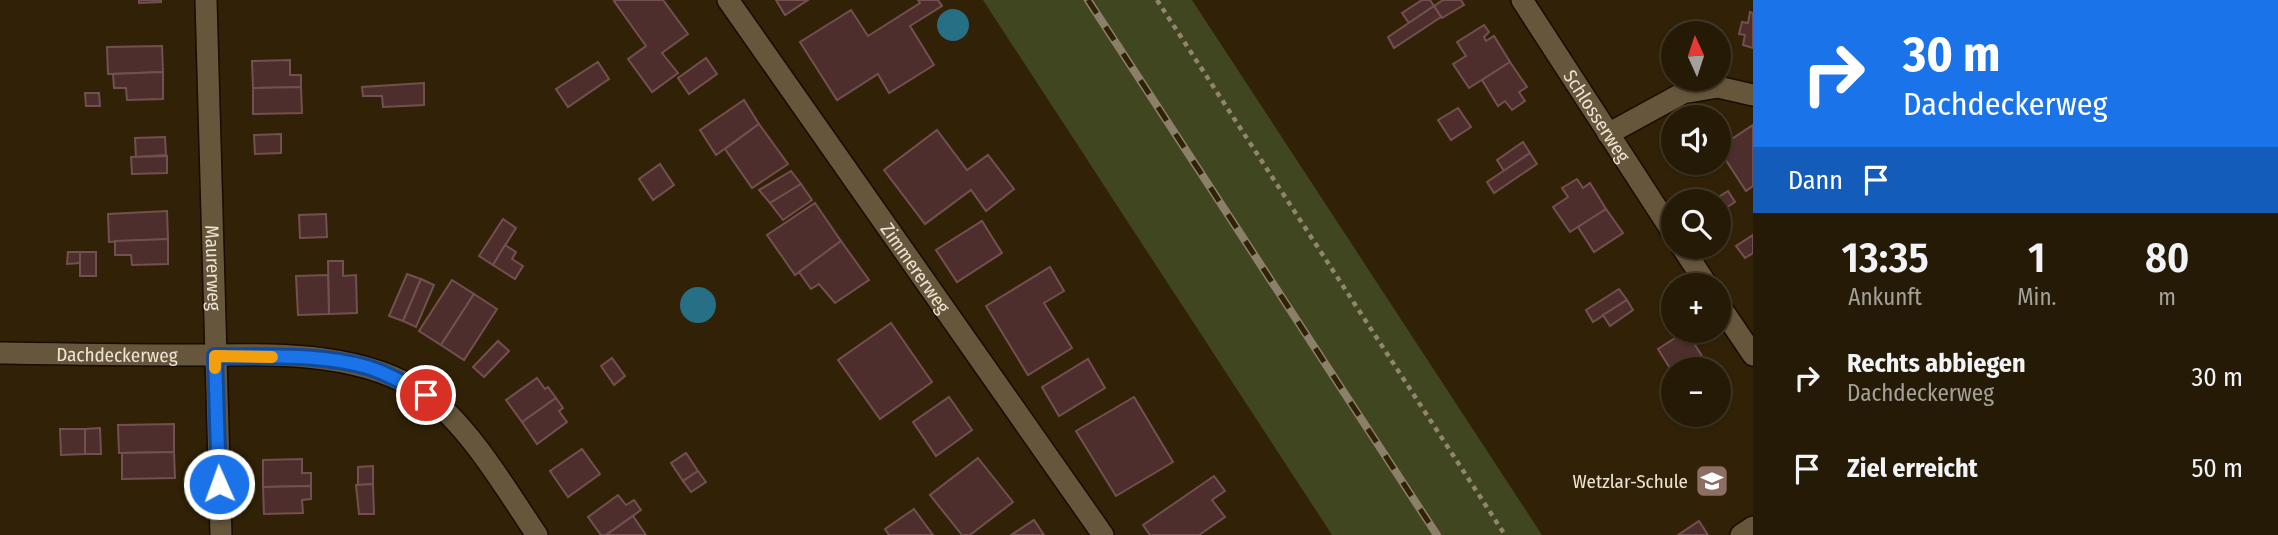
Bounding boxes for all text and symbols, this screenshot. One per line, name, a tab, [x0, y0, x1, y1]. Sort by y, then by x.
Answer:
north arrow	[1661, 21, 1731, 91]
map controls	[1661, 21, 1731, 427]
text: 30 m	[1903, 25, 2001, 84]
icon: right	[1788, 28, 1879, 119]
street label: Schlosserweg	[1558, 66, 1635, 167]
text: Dachdeckerweg	[1903, 85, 2108, 123]
button: sound	[1661, 105, 1731, 175]
icon: arrive	[1857, 161, 1895, 199]
text: Dann	[1788, 165, 1843, 196]
button: search	[1661, 189, 1731, 259]
street label: Zimmererweg	[876, 218, 955, 318]
street label: Maurerweg	[200, 225, 226, 311]
text: 13:35	[1842, 233, 1929, 283]
text: 1	[2028, 233, 2046, 283]
text: 80	[2145, 233, 2189, 283]
button: +	[1661, 273, 1731, 343]
text: Ankunft	[1848, 283, 1922, 311]
text: Min.	[2017, 283, 2056, 311]
text: m	[2158, 283, 2176, 311]
street label: Dachdeckerweg	[56, 343, 178, 367]
text: Rechts abbiegen	[1847, 348, 2026, 379]
button: −	[1661, 357, 1731, 427]
icon: right	[1788, 359, 1826, 397]
text: 30 m	[2192, 362, 2243, 393]
pin	[396, 365, 456, 425]
icon: arrive	[407, 376, 445, 414]
text: Dachdeckerweg	[1847, 379, 1994, 407]
position arrow	[182, 447, 256, 521]
icon: arrive	[1788, 450, 1826, 488]
text: Ziel erreicht	[1847, 453, 1978, 484]
text: 50 m	[2191, 453, 2243, 484]
school or university icon: Wetzlar-Schule	[1693, 462, 1731, 500]
place label: Wetzlar-Schule	[1573, 470, 1688, 493]

